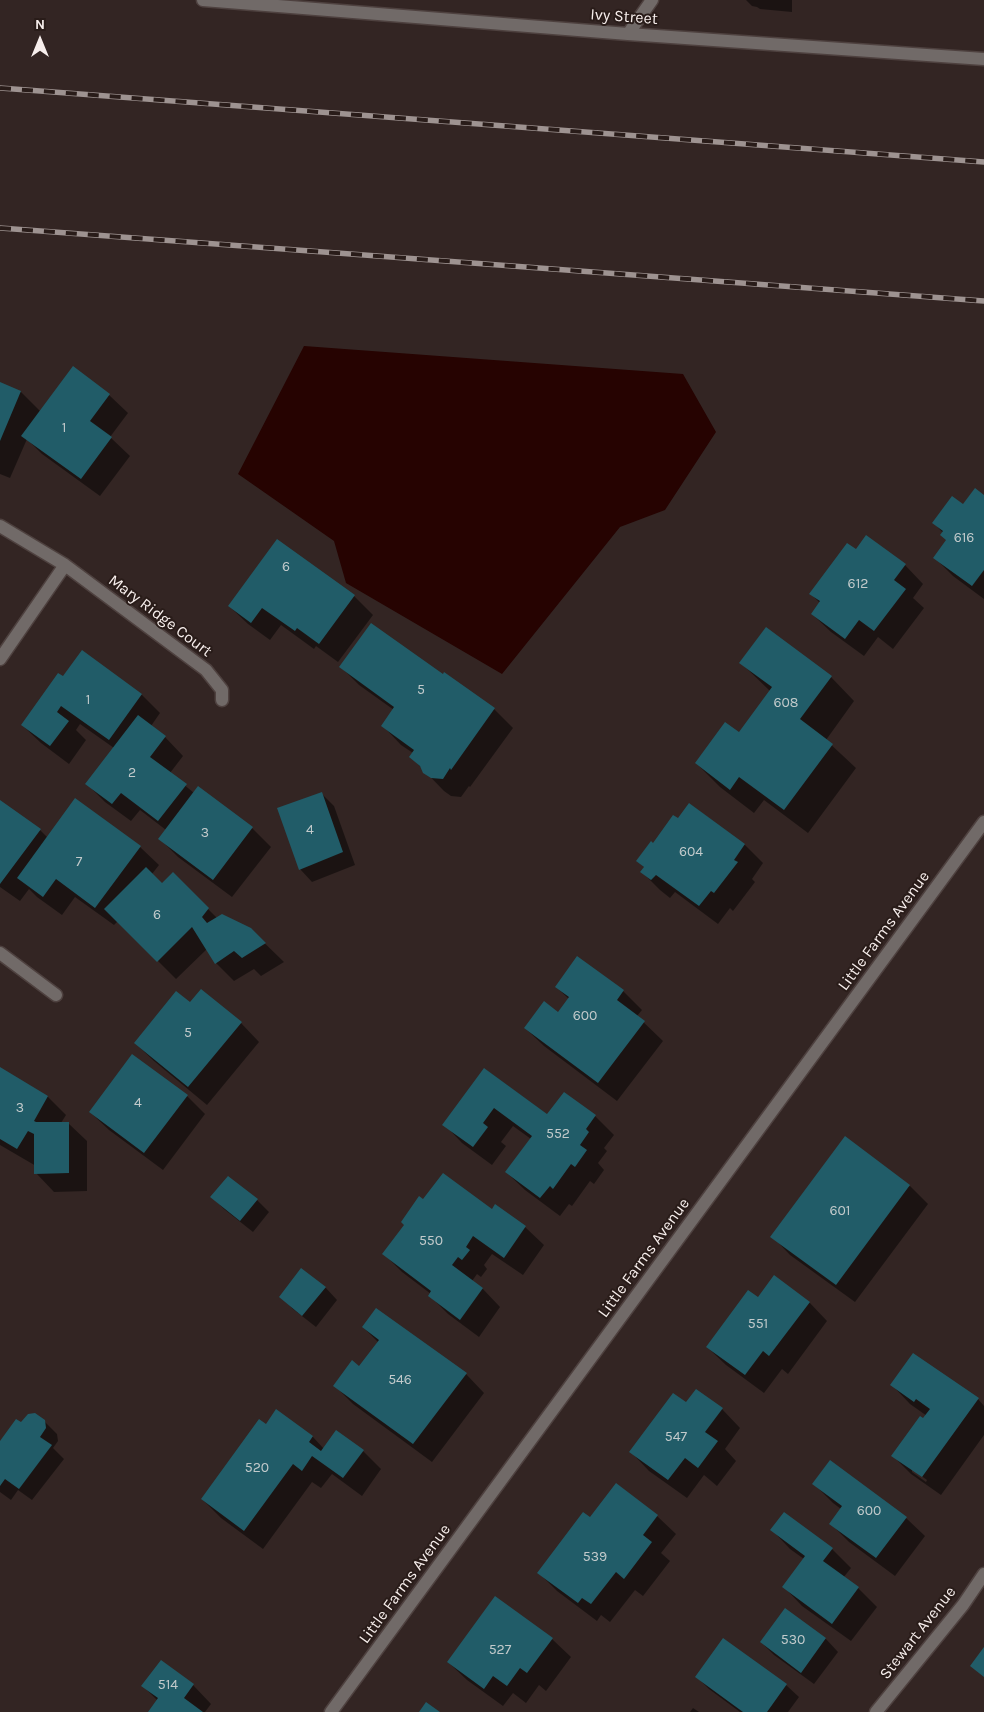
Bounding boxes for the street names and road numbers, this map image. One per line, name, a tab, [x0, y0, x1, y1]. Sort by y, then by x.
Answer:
street label: Ivy Street	[590, 5, 658, 29]
street label: Mary Ridge Court	[104, 571, 216, 661]
street label: Little Farms Avenue	[834, 867, 934, 995]
street label: Little Farms Avenue	[594, 1194, 694, 1322]
street label: Little Farms Avenue	[355, 1520, 455, 1648]
street label: Stewart Avenue	[876, 1583, 960, 1683]

